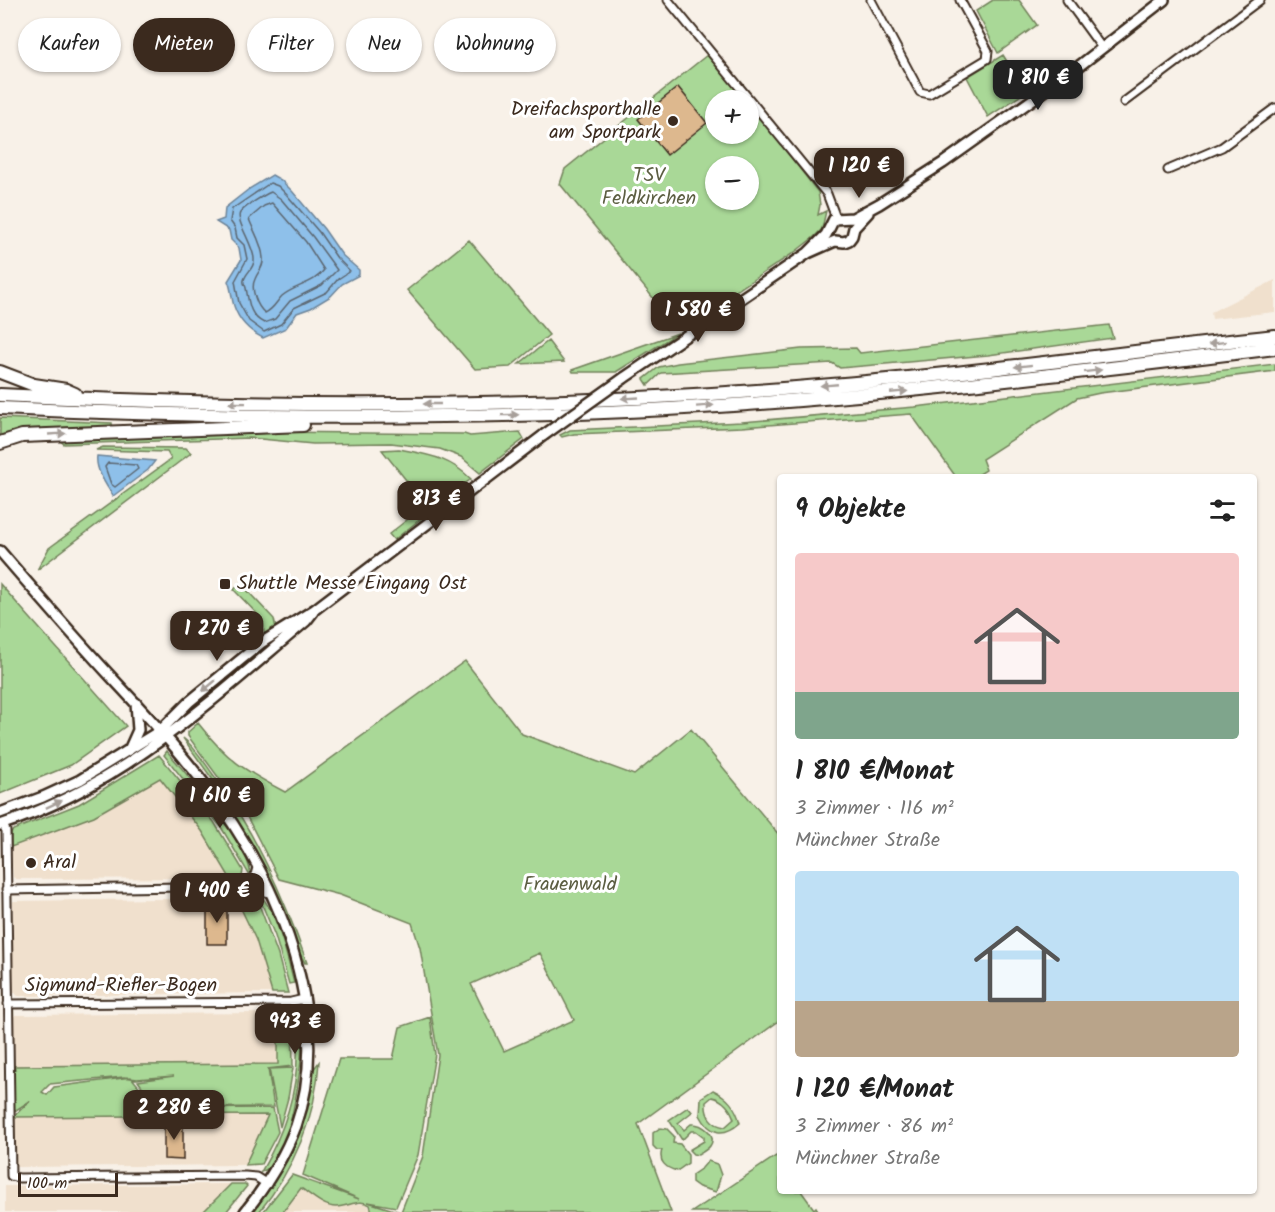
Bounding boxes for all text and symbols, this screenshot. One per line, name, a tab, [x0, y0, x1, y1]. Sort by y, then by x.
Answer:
chip: Kaufen	[18, 18, 121, 72]
chip: Mieten	[133, 18, 235, 72]
chip: Filter	[247, 18, 334, 72]
chip: Neu	[346, 18, 422, 72]
chip: Wohnung	[434, 18, 556, 72]
pin: 1 810 €	[983, 60, 1093, 111]
text: 1 810 €	[1007, 63, 1069, 95]
map controls	[705, 90, 759, 210]
button: +	[705, 90, 759, 144]
place label: Dreifachsporthalle am Sportpark	[511, 94, 662, 149]
marker: Dreifachsporthalle am Sportpark	[666, 114, 680, 128]
pin: 1 120 €	[804, 148, 914, 199]
text: 1 120 €	[828, 151, 890, 183]
button: −	[705, 156, 759, 210]
park label: TSV Feldkirchen	[602, 160, 696, 215]
pin: 1 580 €	[643, 292, 753, 343]
text: 1 580 €	[665, 295, 731, 327]
one-way arrow	[1207, 338, 1226, 347]
one-way arrow	[1014, 361, 1033, 370]
one-way arrow	[1084, 366, 1103, 375]
one-way arrow	[820, 381, 839, 390]
one-way arrow	[890, 387, 909, 396]
one-way arrow	[621, 393, 640, 402]
one-way arrow	[228, 398, 247, 408]
one-way arrow	[423, 399, 442, 409]
one-way arrow	[695, 402, 714, 411]
one-way arrow	[501, 410, 520, 420]
one-way arrow	[48, 429, 67, 439]
pin: 813 €	[394, 481, 478, 532]
text: 813 €	[411, 484, 461, 516]
text: 9 Objekte	[795, 489, 906, 531]
icon: filters	[1206, 494, 1239, 527]
place label: Shuttle Messe Eingang Ost	[237, 568, 467, 600]
marker: Shuttle Messe Eingang Ost	[218, 577, 232, 591]
icon: home	[963, 592, 1071, 700]
pin: 1 270 €	[162, 611, 272, 662]
text: 1 270 €	[184, 614, 250, 646]
one-way arrow	[202, 679, 217, 692]
text: 1 810 €/Monat	[795, 751, 954, 793]
pin: 1 610 €	[165, 778, 275, 829]
text: 1 610 €	[189, 781, 251, 813]
text: 3 Zimmer · 116 m²	[795, 793, 954, 825]
one-way arrow	[46, 799, 63, 808]
text: Münchner Straße	[795, 825, 940, 857]
place label: Aral	[43, 847, 76, 879]
marker: Aral	[24, 856, 38, 870]
park label: Frauenwald	[523, 869, 618, 901]
pin: 1 400 €	[162, 873, 272, 924]
text: 1 400 €	[184, 876, 250, 908]
icon: home	[963, 910, 1071, 1018]
street label: Sigmund-Riefler-Bogen	[25, 970, 217, 1002]
pin: 943 €	[253, 1004, 337, 1055]
text: 943 €	[269, 1007, 321, 1039]
text: 1 120 €/Monat	[795, 1069, 954, 1111]
pin: 2 280 €	[119, 1090, 229, 1141]
text: 2 280 €	[137, 1093, 211, 1125]
text: 3 Zimmer · 86 m²	[795, 1111, 953, 1143]
text: Münchner Straße	[795, 1143, 940, 1175]
scale bar	[18, 1170, 118, 1198]
text: 100 m	[27, 1171, 67, 1196]

